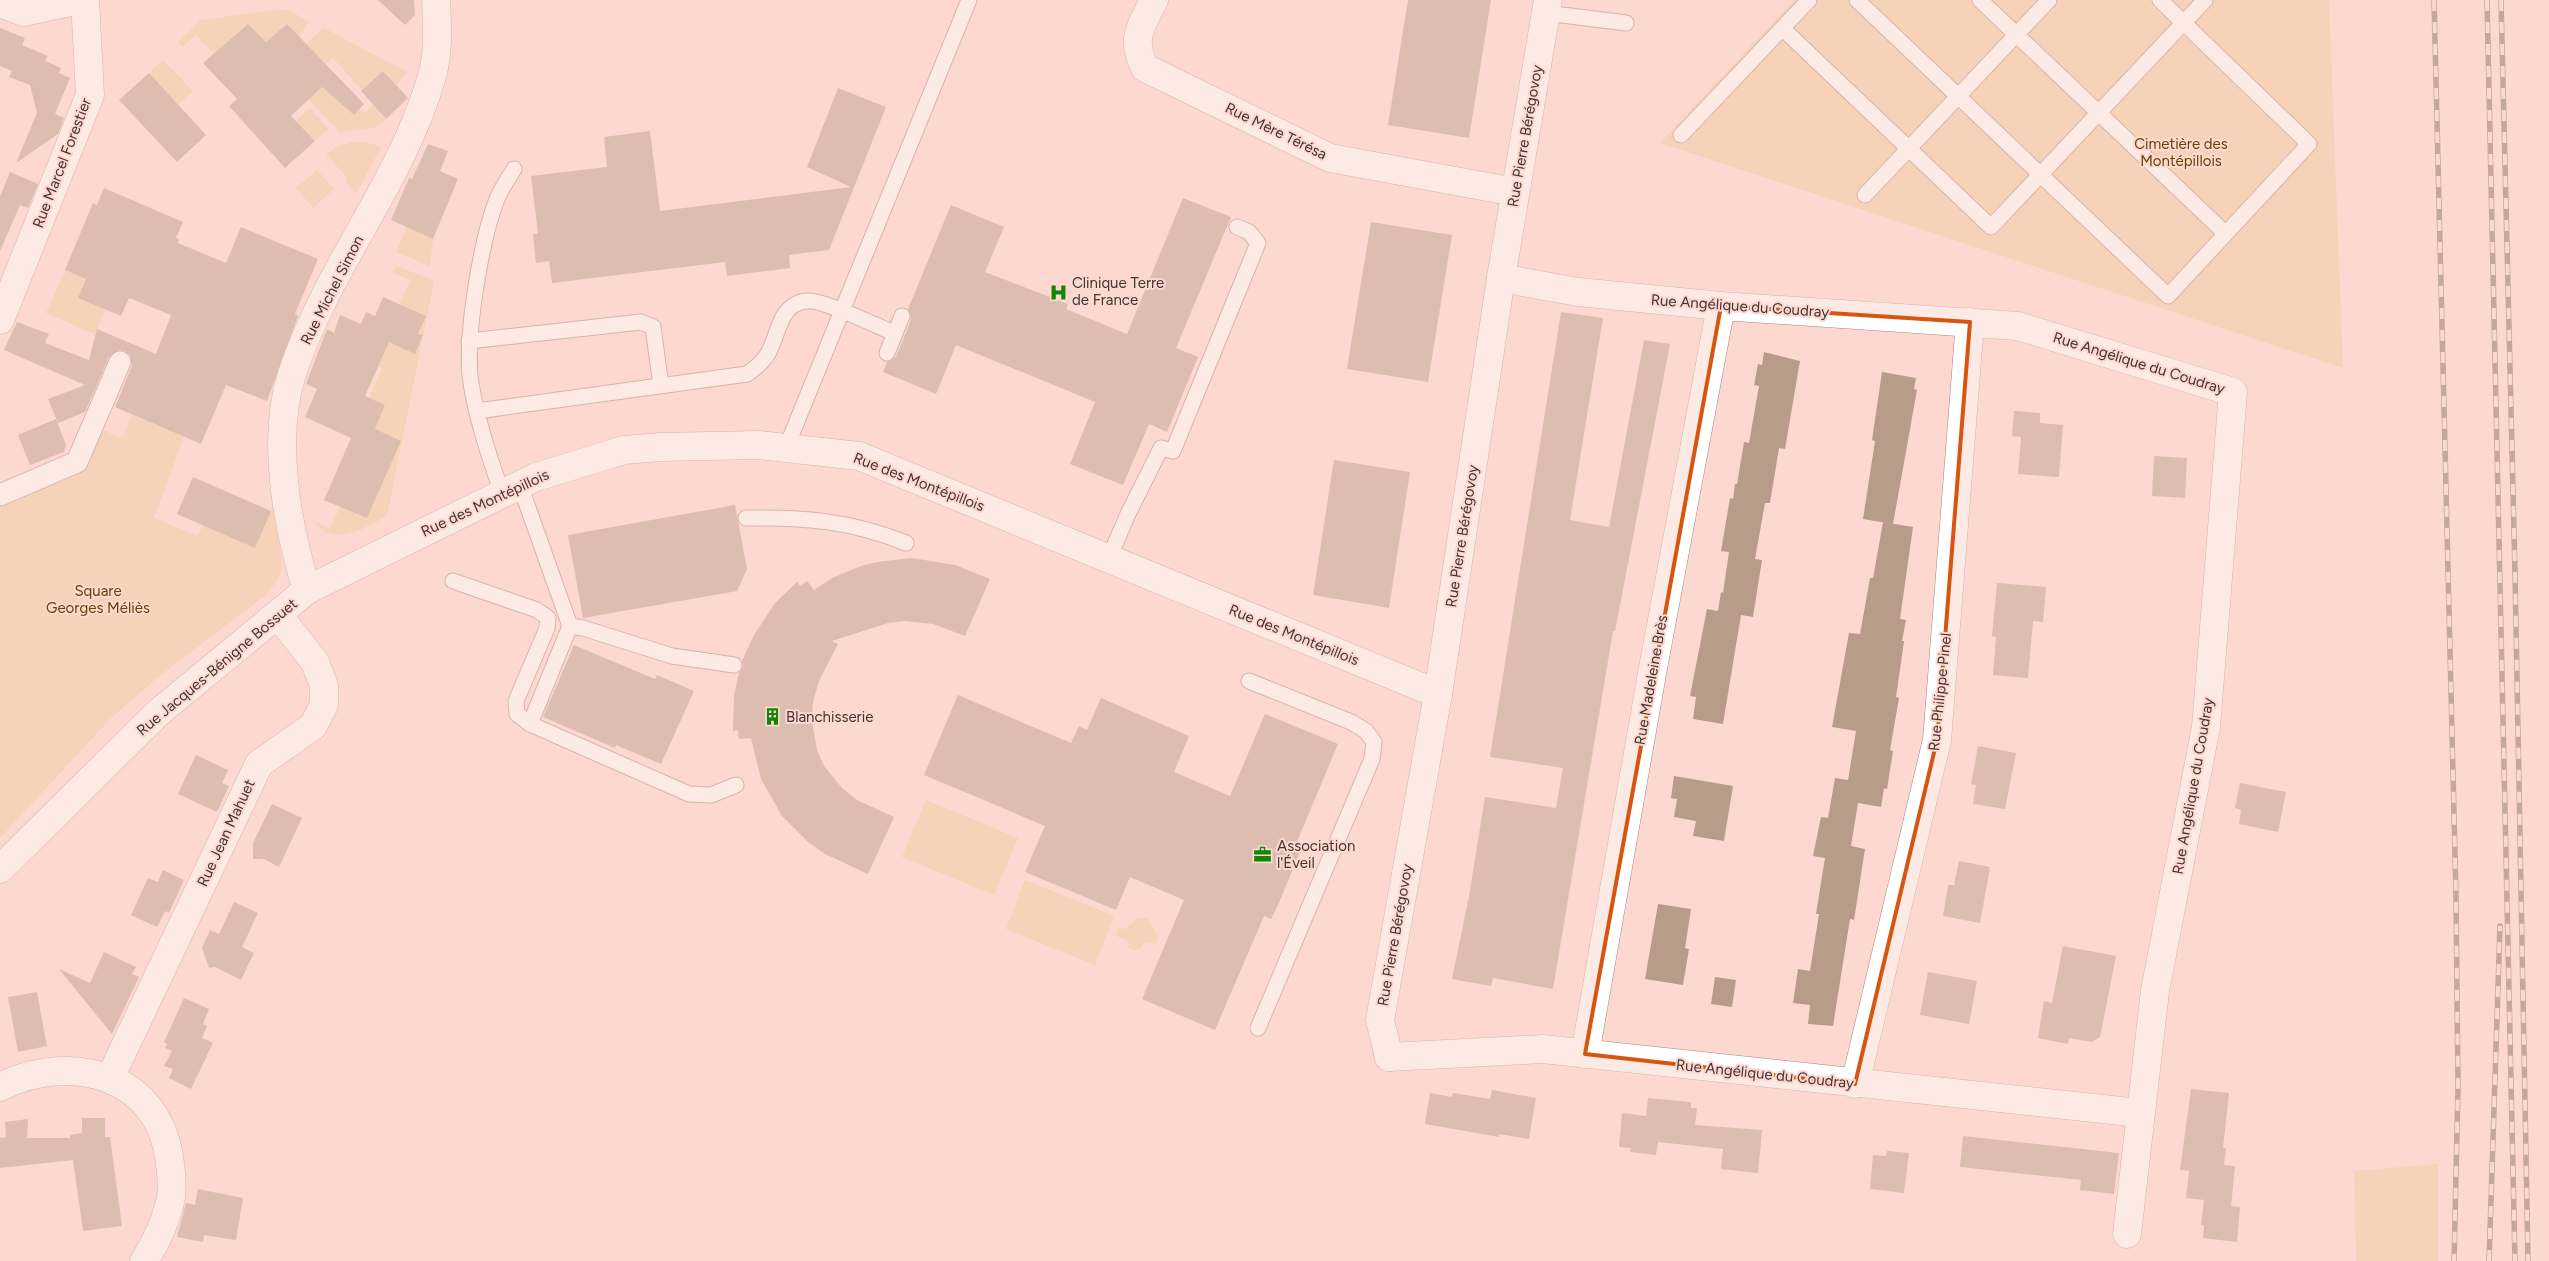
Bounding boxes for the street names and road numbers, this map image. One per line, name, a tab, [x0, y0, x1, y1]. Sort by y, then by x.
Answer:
street label: Rue Pierre Bérégovoy	[1504, 63, 1546, 208]
street label: Rue Marcel Forestier	[29, 95, 95, 231]
street label: Rue Mère Térésa	[1222, 99, 1330, 163]
street label: Rue Michel Simon	[297, 232, 367, 348]
street label: Rue Angélique du Coudray	[1650, 291, 1830, 321]
street label: Rue Angélique du Coudray	[2051, 328, 2227, 398]
street label: Rue des Montépillois	[851, 449, 987, 515]
street label: Rue Pierre Bérégovoy	[1442, 463, 1482, 609]
street label: Rue des Montépillois	[418, 465, 552, 541]
street label: Rue Jacques-Bénigne Bossuet	[133, 594, 301, 739]
street label: Rue des Montépillois	[1226, 601, 1362, 669]
street label: Rue Madeleine Brès	[1631, 614, 1671, 746]
street label: Rue Philippe Pinel	[1925, 632, 1955, 752]
street label: Rue Angélique du Coudray	[2169, 696, 2217, 876]
street label: Rue Jean Mahuet	[193, 776, 259, 889]
street label: Rue Pierre Bérégovoy	[1374, 862, 1416, 1007]
street label: Rue Angélique du Coudray	[1675, 1056, 1855, 1092]

